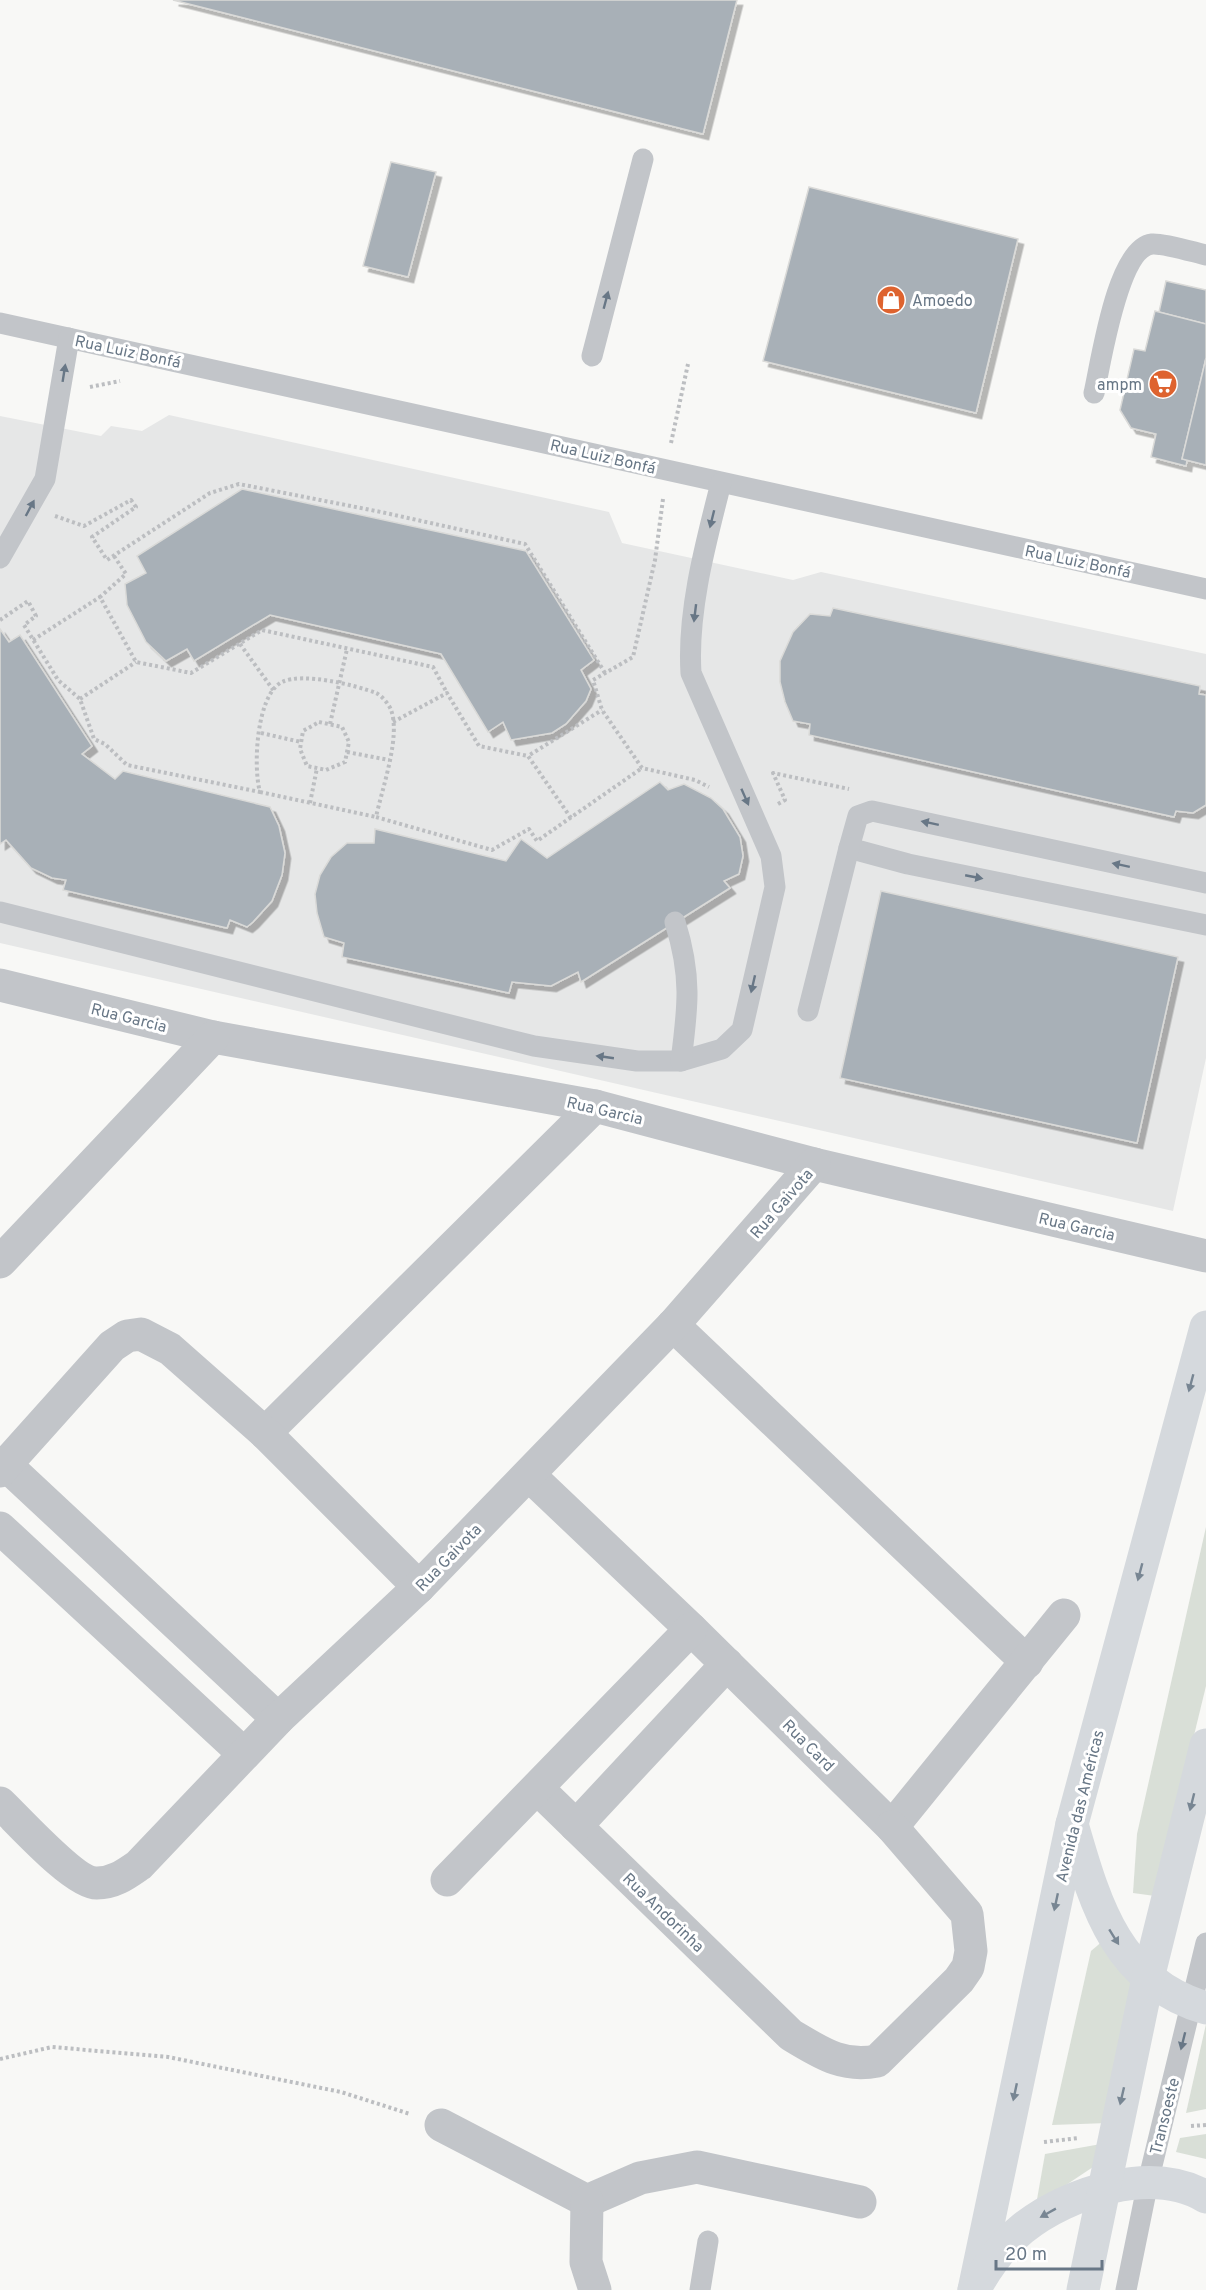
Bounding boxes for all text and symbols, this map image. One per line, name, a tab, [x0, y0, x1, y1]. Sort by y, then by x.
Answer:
shop icon: Amoedo	[875, 284, 907, 316]
one-way arrow	[602, 291, 612, 309]
place label: Amoedo	[912, 292, 973, 312]
street label: Rua Luiz Bonfá	[73, 332, 182, 374]
one-way arrow	[59, 363, 68, 382]
supermarket icon: ampm	[1147, 368, 1179, 400]
place label: ampm	[1097, 376, 1142, 396]
street label: Rua Luiz Bonfá	[548, 436, 657, 480]
one-way arrow	[25, 499, 35, 516]
one-way arrow	[706, 510, 716, 528]
street label: Rua Luiz Bonfá	[1023, 542, 1132, 584]
one-way arrow	[691, 604, 700, 623]
one-way arrow	[740, 788, 750, 806]
one-way arrow	[921, 817, 939, 827]
one-way arrow	[1111, 859, 1130, 869]
one-way arrow	[964, 873, 983, 882]
one-way arrow	[748, 974, 757, 993]
street label: Rua Garcia	[88, 1000, 169, 1038]
one-way arrow	[595, 1052, 614, 1061]
street label: Rua Garcia	[564, 1093, 645, 1130]
street label: Rua Gaivota	[747, 1165, 818, 1243]
street label: Rua Garcia	[1036, 1209, 1117, 1246]
one-way arrow	[1186, 1375, 1195, 1393]
street label: Rua Gaivota	[412, 1520, 487, 1596]
one-way arrow	[1135, 1563, 1144, 1581]
street label: Rua Card	[777, 1716, 838, 1777]
street label: Avenida das Américas	[1052, 1728, 1110, 1885]
one-way arrow	[1186, 1792, 1196, 1811]
street label: Rua Andorinha	[618, 1870, 708, 1957]
one-way arrow	[1050, 1892, 1060, 1911]
one-way arrow	[1109, 1929, 1120, 1945]
one-way arrow	[1177, 2031, 1187, 2050]
street label: Transoeste	[1147, 2076, 1185, 2157]
one-way arrow	[1009, 2083, 1019, 2102]
one-way arrow	[1117, 2087, 1126, 2106]
one-way arrow	[1039, 2208, 1056, 2218]
scale bar	[996, 2233, 1102, 2271]
text: 20 m	[1005, 2244, 1047, 2267]

